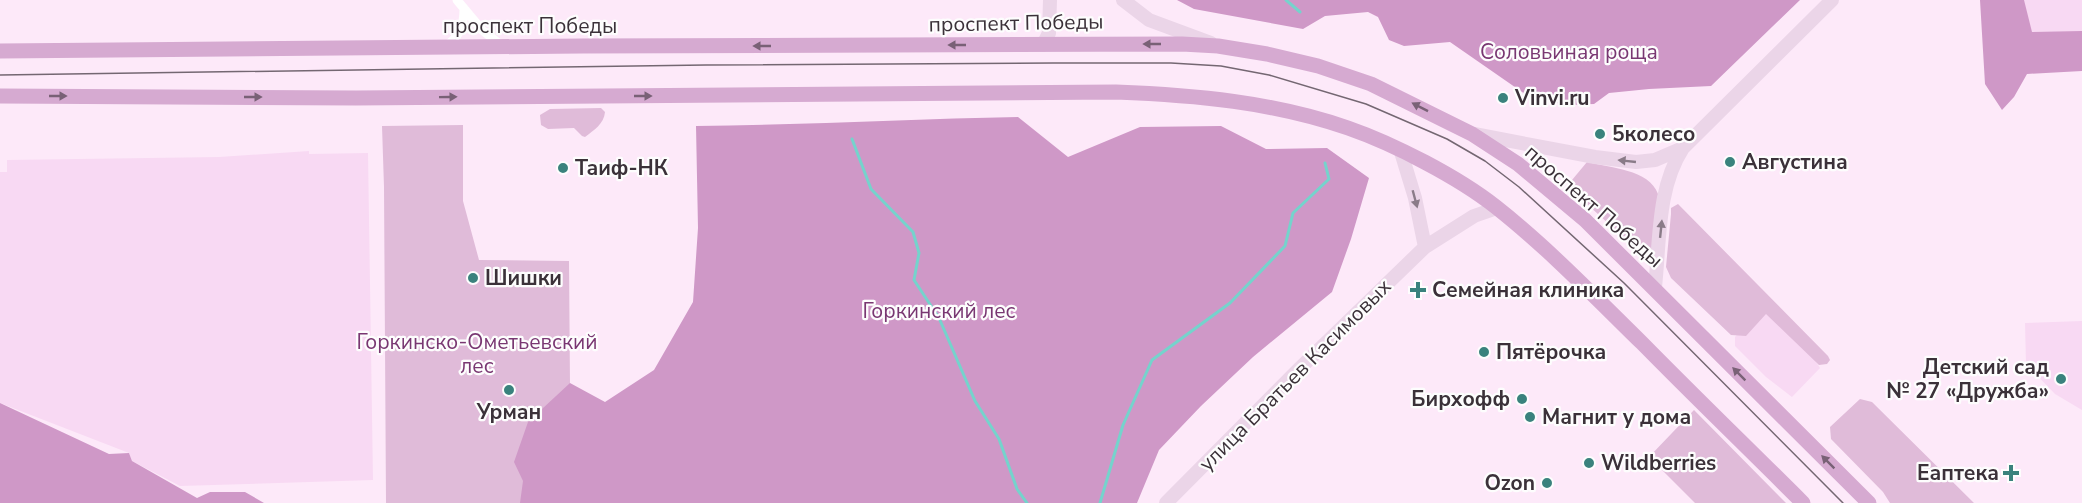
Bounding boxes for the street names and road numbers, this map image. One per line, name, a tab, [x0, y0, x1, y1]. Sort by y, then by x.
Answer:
street label: проспект Победы	[928, 7, 1104, 39]
street label: проспект Победы	[443, 12, 617, 40]
street label: проспект Победы	[1519, 138, 1669, 274]
street label: улица Братьев Касимовых	[1193, 273, 1397, 477]

